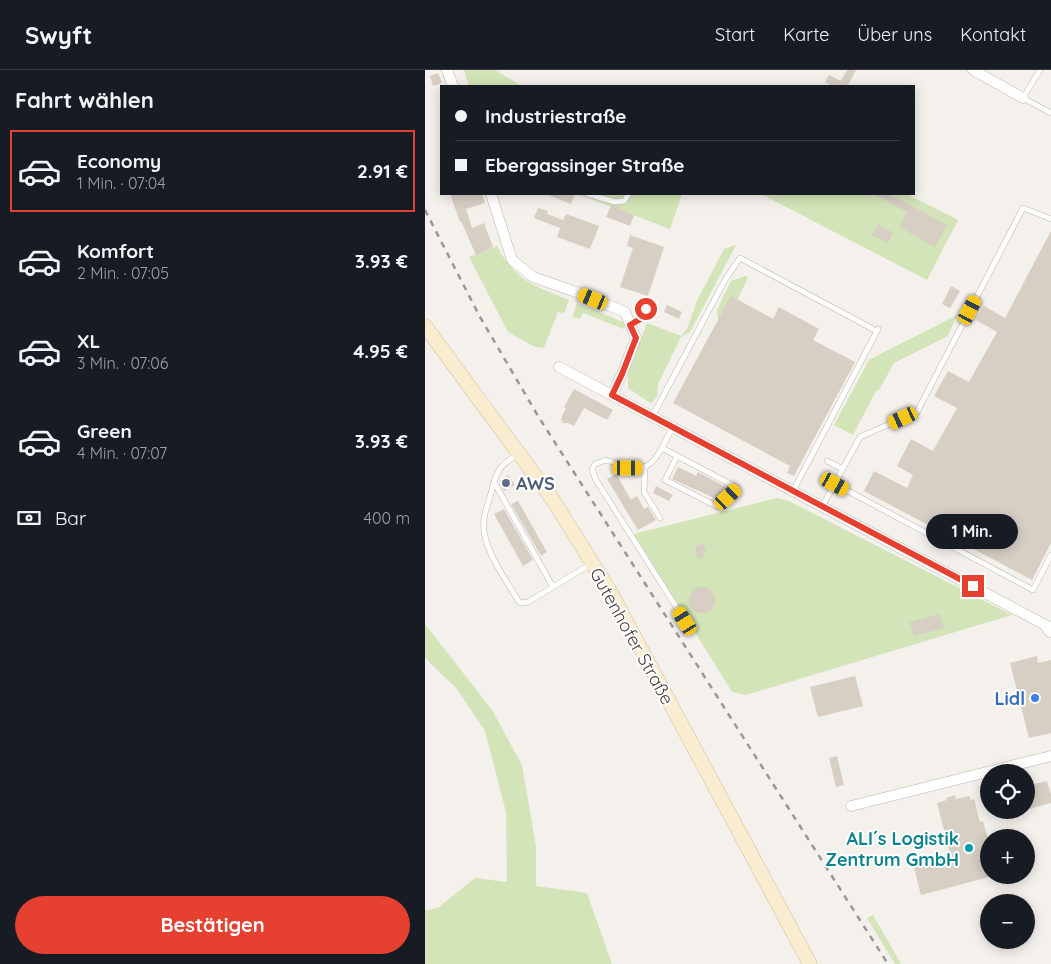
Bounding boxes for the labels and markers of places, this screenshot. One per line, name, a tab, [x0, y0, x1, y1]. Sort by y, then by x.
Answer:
place label: AWS	[516, 472, 555, 495]
marker: AWS	[500, 477, 512, 489]
place label: Lidl	[994, 687, 1025, 710]
marker: Lidl	[1029, 692, 1041, 704]
place label: ALI´s Logistik Zentrum GmbH	[825, 827, 959, 871]
marker: ALI´s Logistik Zentrum GmbH	[963, 842, 975, 854]

